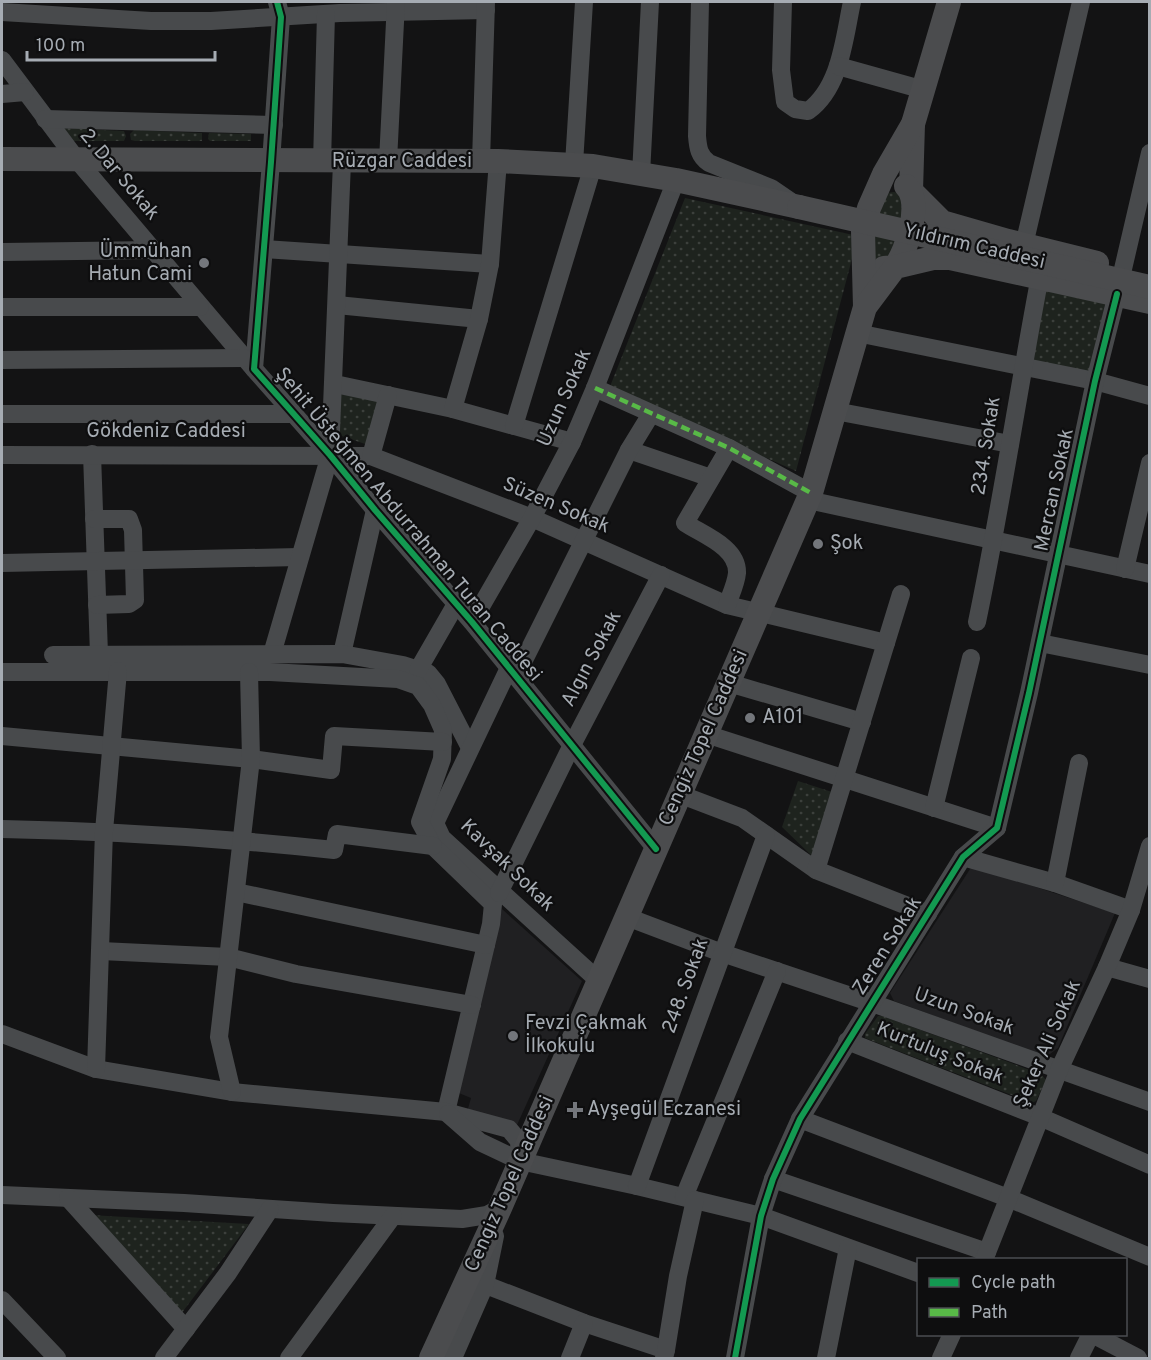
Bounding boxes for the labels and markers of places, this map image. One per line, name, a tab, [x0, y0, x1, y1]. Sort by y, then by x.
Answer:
place label: Ümmühan Hatun Cami	[88, 238, 192, 288]
marker: Ümmühan Hatun Cami	[197, 256, 211, 270]
place label: Şok	[830, 531, 863, 557]
marker: Şok	[811, 537, 825, 551]
place label: A101	[762, 705, 803, 731]
marker: A101	[743, 711, 757, 725]
place label: Fevzi Çakmak İlkokulu	[525, 1011, 647, 1060]
marker: Fevzi Çakmak İlkokulu	[506, 1029, 520, 1043]
place label: Ayşegül Eczanesi	[587, 1097, 741, 1123]
marker: Ayşegül Eczanesi	[568, 1103, 582, 1117]

